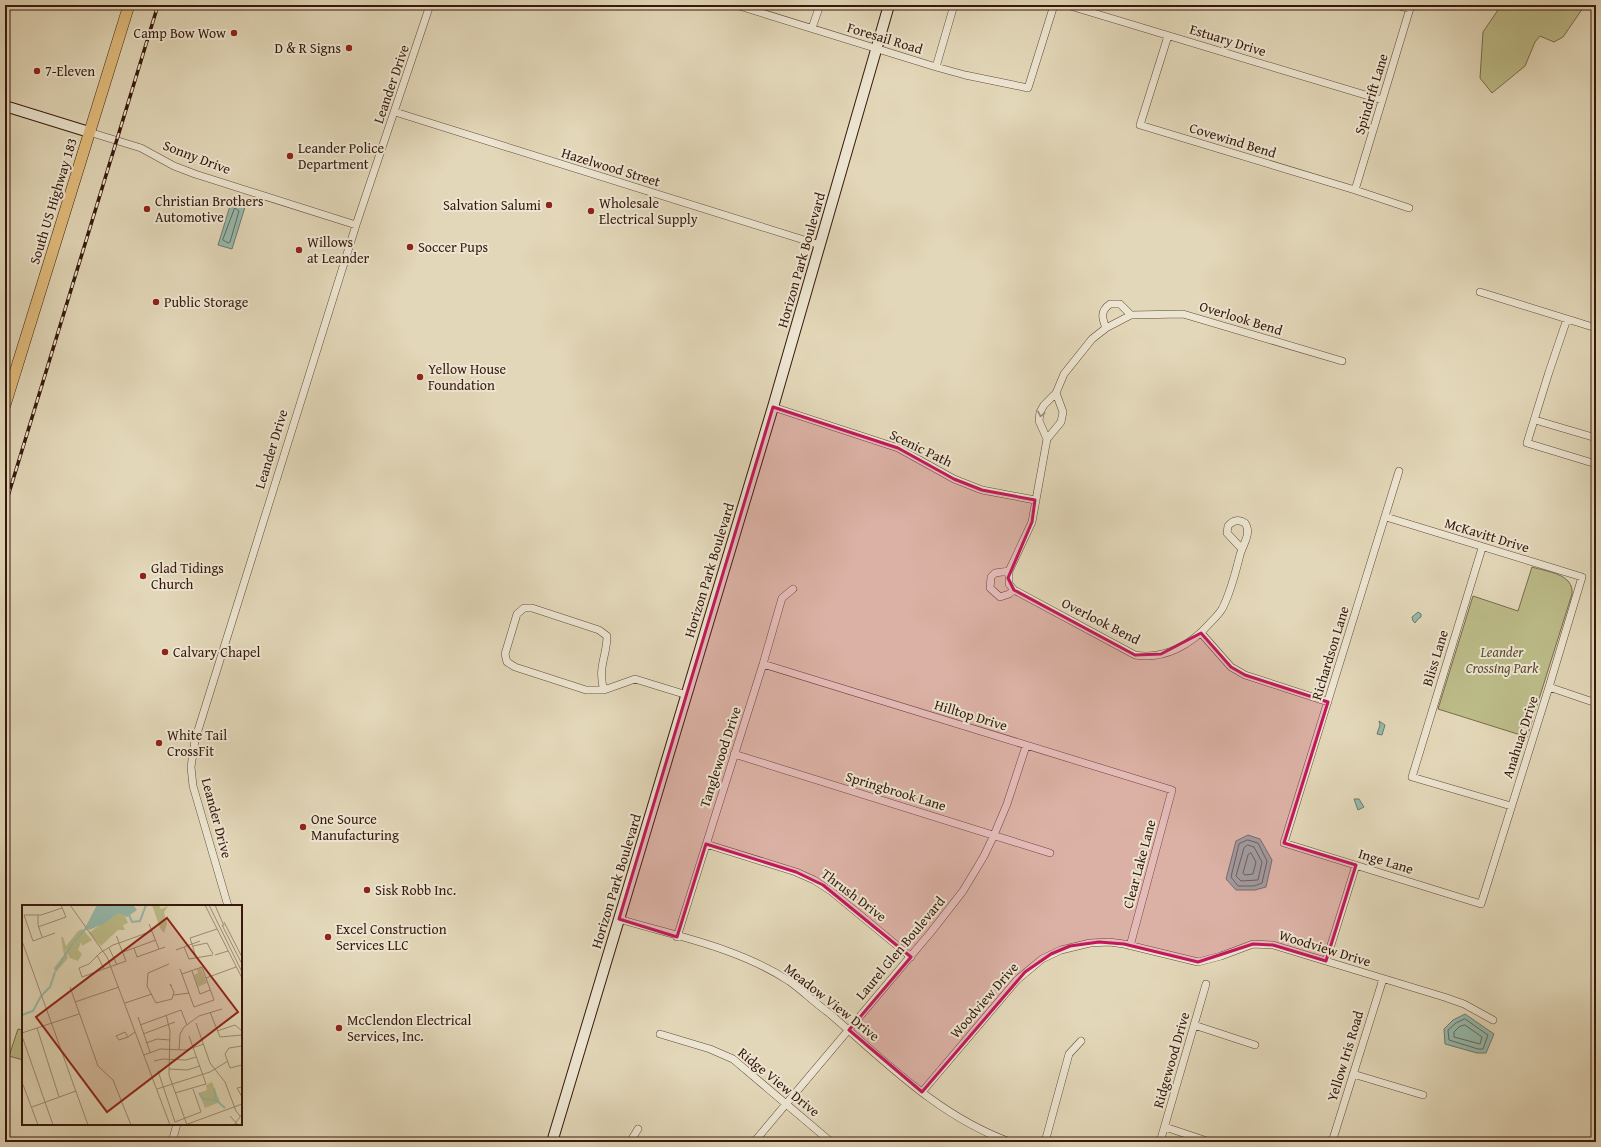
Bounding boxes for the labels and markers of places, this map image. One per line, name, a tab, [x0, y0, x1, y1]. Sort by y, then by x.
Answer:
place label: Camp Bow Wow	[134, 23, 226, 43]
marker: Camp Bow Wow	[229, 28, 239, 38]
place label: D & R Signs	[275, 38, 341, 58]
marker: D & R Signs	[344, 43, 354, 53]
place label: 7-Eleven	[45, 61, 95, 81]
marker: 7-Eleven	[32, 66, 42, 76]
place label: Leander Police Department	[298, 138, 385, 174]
marker: Leander Police Department	[285, 151, 295, 161]
place label: Christian Brothers Automotive	[155, 191, 264, 227]
place label: Wholesale Electrical Supply	[599, 193, 698, 229]
place label: Salvation Salumi	[443, 195, 541, 215]
marker: Salvation Salumi	[544, 200, 554, 210]
marker: Christian Brothers Automotive	[142, 204, 152, 214]
marker: Wholesale Electrical Supply	[586, 206, 596, 216]
place label: Willows at Leander	[307, 232, 370, 268]
place label: Soccer Pups	[418, 237, 488, 257]
marker: Soccer Pups	[405, 242, 415, 252]
marker: Willows at Leander	[294, 245, 304, 255]
place label: Public Storage	[164, 292, 249, 312]
marker: Public Storage	[151, 297, 161, 307]
place label: Yellow House Foundation	[428, 359, 507, 395]
marker: Yellow House Foundation	[415, 372, 425, 382]
place label: Glad Tidings Church	[151, 558, 224, 594]
marker: Glad Tidings Church	[138, 571, 148, 581]
place label: Calvary Chapel	[173, 642, 261, 662]
marker: Calvary Chapel	[160, 647, 170, 657]
place label: White Tail CrossFit	[167, 725, 227, 761]
marker: White Tail CrossFit	[154, 738, 164, 748]
place label: One Source Manufacturing	[311, 809, 399, 845]
marker: One Source Manufacturing	[298, 822, 308, 832]
place label: Sisk Robb Inc.	[375, 880, 456, 900]
marker: Sisk Robb Inc.	[362, 885, 372, 895]
place label: Excel Construction Services LLC	[336, 919, 447, 955]
marker: Excel Construction Services LLC	[323, 932, 333, 942]
place label: McClendon Electrical Services, Inc.	[347, 1010, 471, 1046]
marker: McClendon Electrical Services, Inc.	[334, 1023, 344, 1033]

